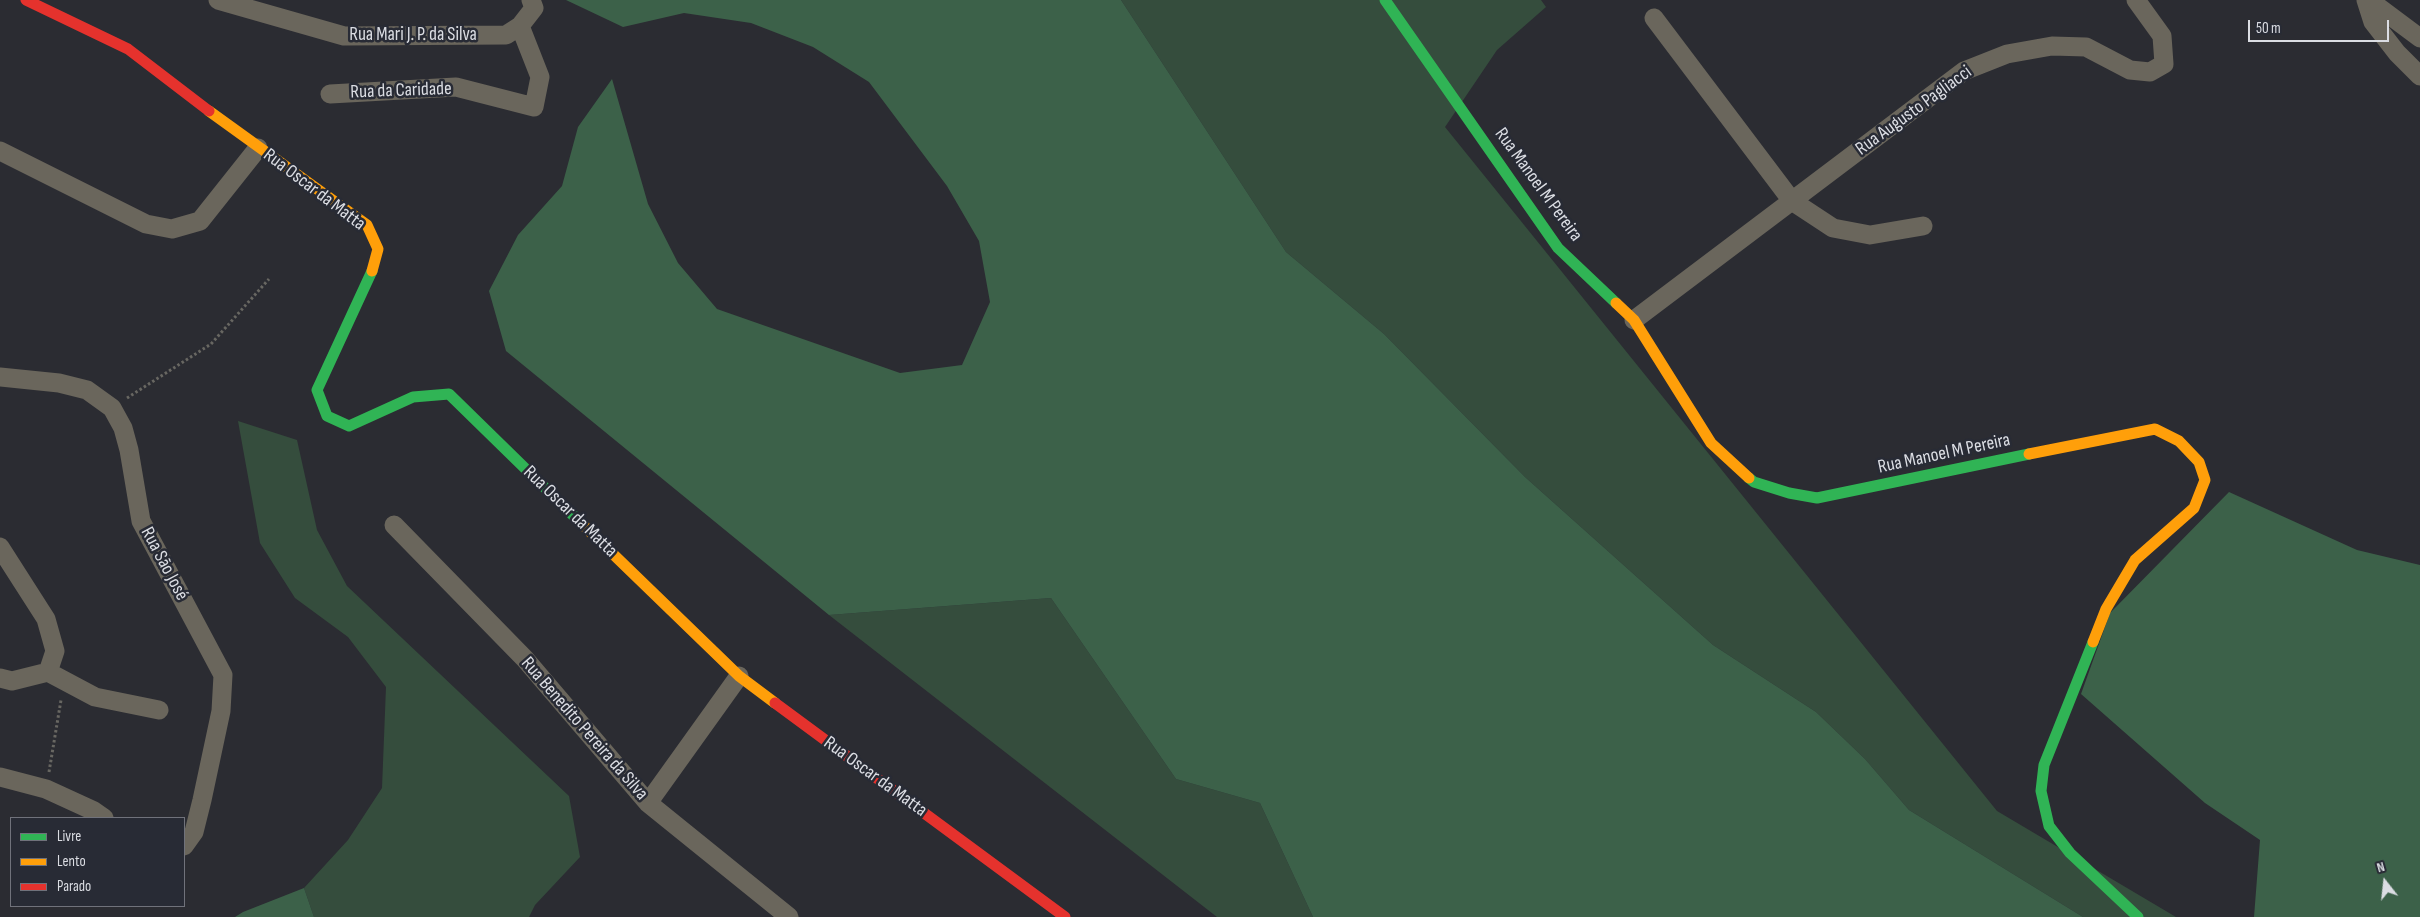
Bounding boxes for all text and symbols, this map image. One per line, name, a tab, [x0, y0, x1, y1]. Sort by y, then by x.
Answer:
scale bar	[2250, 10, 2391, 42]
text: 50 m	[2256, 19, 2281, 38]
street label: Rua Mari J. P. da Silva	[349, 24, 477, 46]
street label: Rua Augusto Pagliacci	[1851, 61, 1977, 161]
street label: Rua da Caridade	[350, 78, 452, 104]
street label: Rua Manoel M Pereira	[1489, 124, 1587, 246]
street label: Rua Oscar da Matta	[258, 144, 370, 236]
street label: Rua Manoel M Pereira	[1876, 429, 2012, 479]
street label: Rua Oscar da Matta	[518, 461, 622, 563]
street label: Rua São José	[135, 523, 193, 605]
street label: Rua Benedito Pereira da Silva	[516, 653, 652, 805]
street label: Rua Oscar da Matta	[819, 732, 931, 822]
legend	[10, 817, 185, 907]
text: Livre	[57, 827, 81, 846]
text: Lento	[57, 852, 86, 871]
north arrow	[2360, 857, 2410, 907]
text: N	[2375, 858, 2387, 876]
text: Parado	[57, 877, 91, 896]

